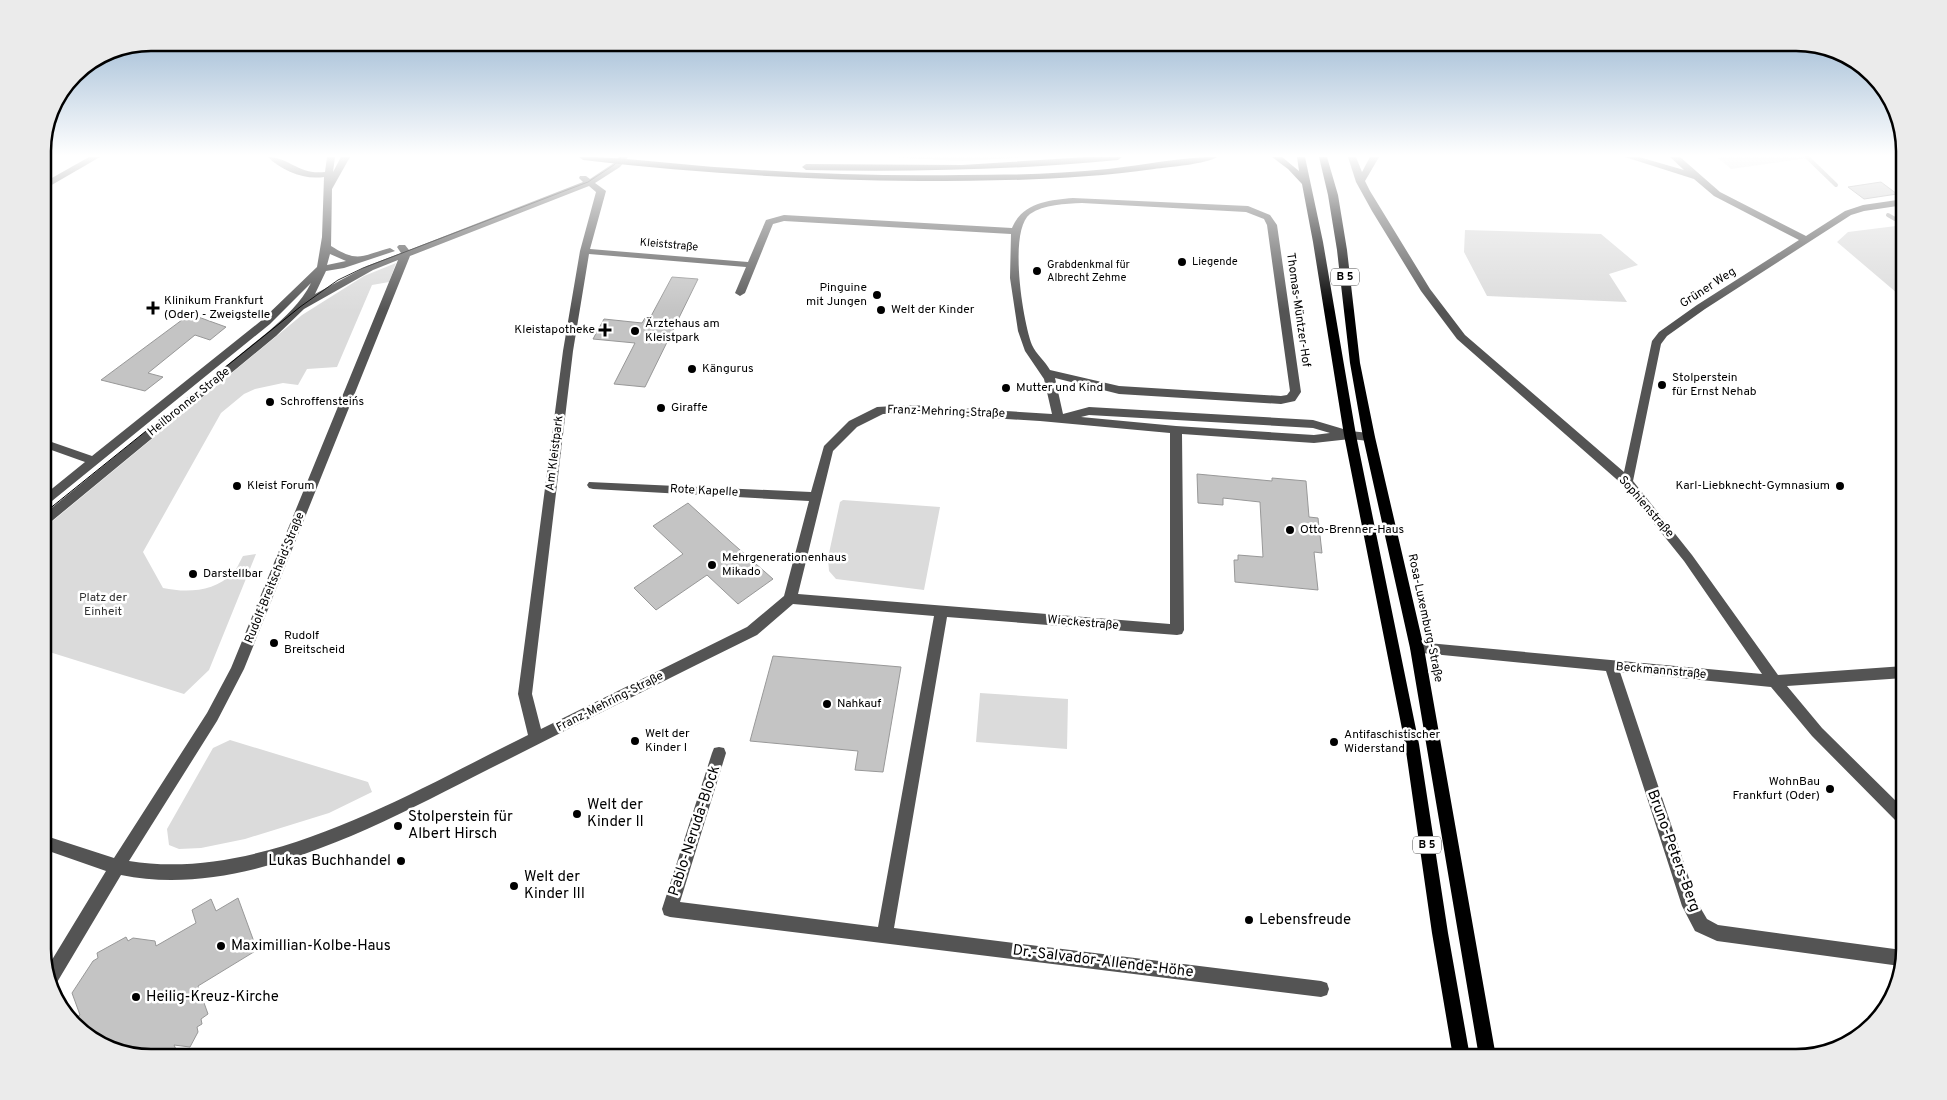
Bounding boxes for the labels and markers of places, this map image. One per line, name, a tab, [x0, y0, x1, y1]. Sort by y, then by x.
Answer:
place label: Liegende	[1192, 255, 1238, 269]
marker: Liegende	[1176, 256, 1188, 268]
place label: Grabdenkmal für Albrecht Zehme	[1047, 258, 1131, 285]
marker: Grabdenkmal für Albrecht Zehme	[1031, 265, 1043, 277]
place label: Pinguine mit Jungen	[806, 280, 867, 310]
marker: Pinguine mit Jungen	[871, 289, 883, 301]
place label: Klinikum Frankfurt (Oder) - Zweigstelle	[164, 293, 270, 323]
marker: Klinikum Frankfurt (Oder) - Zweigstelle	[146, 301, 160, 315]
place label: Welt der Kinder	[891, 302, 975, 318]
marker: Welt der Kinder	[875, 304, 887, 316]
place label: Ärztehaus am Kleistpark	[645, 316, 720, 346]
place label: Kleistapotheke	[514, 322, 595, 338]
marker: Kleistapotheke	[599, 324, 611, 336]
marker: Ärztehaus am Kleistpark	[629, 325, 641, 337]
place label: Kängurus	[702, 361, 754, 377]
marker: Kängurus	[686, 363, 698, 375]
place label: Stolperstein für Ernst Nehab	[1672, 370, 1757, 400]
marker: Stolperstein für Ernst Nehab	[1656, 379, 1668, 391]
place label: Mutter und Kind	[1016, 380, 1103, 396]
marker: Mutter und Kind	[1000, 382, 1012, 394]
place label: Schroffenstein´s	[280, 394, 364, 410]
marker: Schroffenstein´s	[264, 396, 276, 408]
place label: Giraffe	[671, 400, 708, 416]
marker: Giraffe	[655, 402, 667, 414]
place label: Kleist Forum	[247, 478, 314, 494]
place label: Karl-Liebknecht-Gymnasium	[1675, 478, 1830, 494]
marker: Kleist Forum	[231, 480, 243, 492]
marker: Karl-Liebknecht-Gymnasium	[1834, 480, 1846, 492]
place label: Otto-Brenner-Haus	[1300, 522, 1404, 538]
marker: Otto-Brenner-Haus	[1284, 524, 1296, 536]
place label: Mehrgenerationenhaus Mikado	[722, 550, 847, 580]
marker: Mehrgenerationenhaus Mikado	[706, 559, 718, 571]
place label: Darstellbar	[203, 566, 263, 582]
marker: Darstellbar	[187, 568, 199, 580]
place label: Rudolf Breitscheid	[284, 628, 345, 658]
marker: Rudolf Breitscheid	[268, 637, 280, 649]
place label: Nahkauf	[837, 696, 881, 712]
marker: Nahkauf	[821, 698, 833, 710]
place label: Welt der Kinder I	[645, 726, 690, 756]
place label: Antifaschistischer Widerstand	[1344, 727, 1441, 757]
marker: Welt der Kinder I	[629, 735, 641, 747]
marker: Antifaschistischer Widerstand	[1328, 736, 1340, 748]
place label: WohnBau Frankfurt (Oder)	[1733, 774, 1820, 804]
marker: WohnBau Frankfurt (Oder)	[1824, 783, 1836, 795]
place label: Welt der Kinder II	[587, 796, 644, 832]
place label: Stolperstein für Albert Hirsch	[408, 808, 513, 844]
marker: Welt der Kinder II	[571, 808, 583, 820]
marker: Stolperstein für Albert Hirsch	[392, 820, 404, 832]
place label: Lukas Buchhandel	[268, 852, 391, 871]
marker: Lukas Buchhandel	[395, 855, 407, 867]
place label: Welt der Kinder III	[524, 868, 585, 904]
marker: Welt der Kinder III	[508, 880, 520, 892]
place label: Lebensfreude	[1259, 911, 1351, 930]
marker: Lebensfreude	[1243, 914, 1255, 926]
place label: Maximillian-Kolbe-Haus	[231, 937, 391, 956]
marker: Maximillian-Kolbe-Haus	[215, 940, 227, 952]
place label: Heilig-Kreuz-Kirche	[146, 988, 279, 1007]
marker: Heilig-Kreuz-Kirche	[130, 991, 142, 1003]

